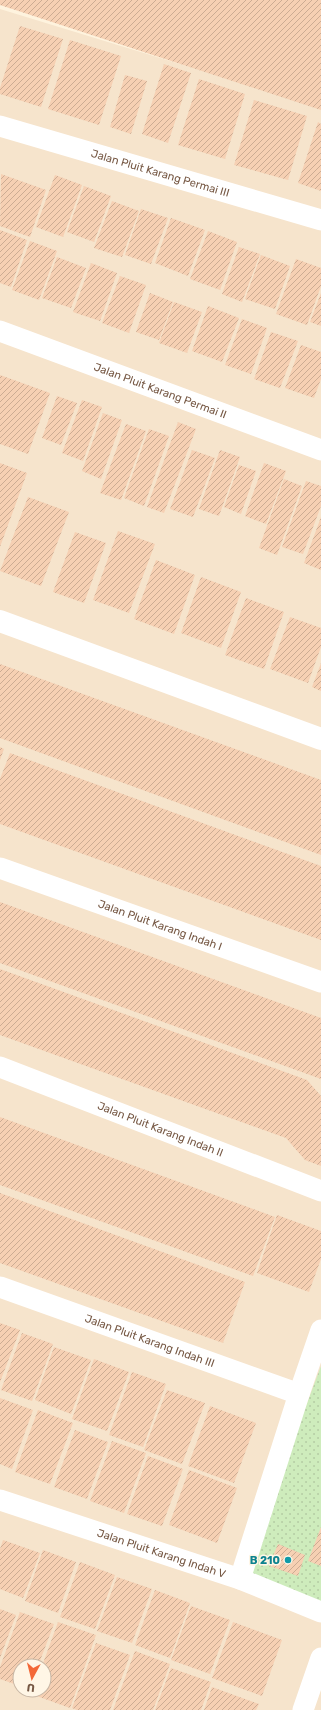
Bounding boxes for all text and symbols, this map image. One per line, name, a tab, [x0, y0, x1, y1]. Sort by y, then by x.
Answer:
street label: Jalan Pluit Karang Permai III	[89, 147, 231, 200]
street label: Jalan Pluit Karang Permai II	[92, 360, 228, 421]
street label: Jalan Pluit Karang Indah I	[96, 897, 224, 953]
street label: Jalan Pluit Karang Indah II	[96, 1099, 225, 1160]
street label: Jalan Pluit Karang Indah III	[83, 1312, 216, 1370]
street label: Jalan Pluit Karang Indah V	[95, 1526, 227, 1581]
place label: B 210	[250, 1554, 280, 1567]
marker: B 210	[283, 1555, 293, 1565]
north arrow	[12, 1658, 52, 1698]
text: U	[26, 1680, 36, 1694]

